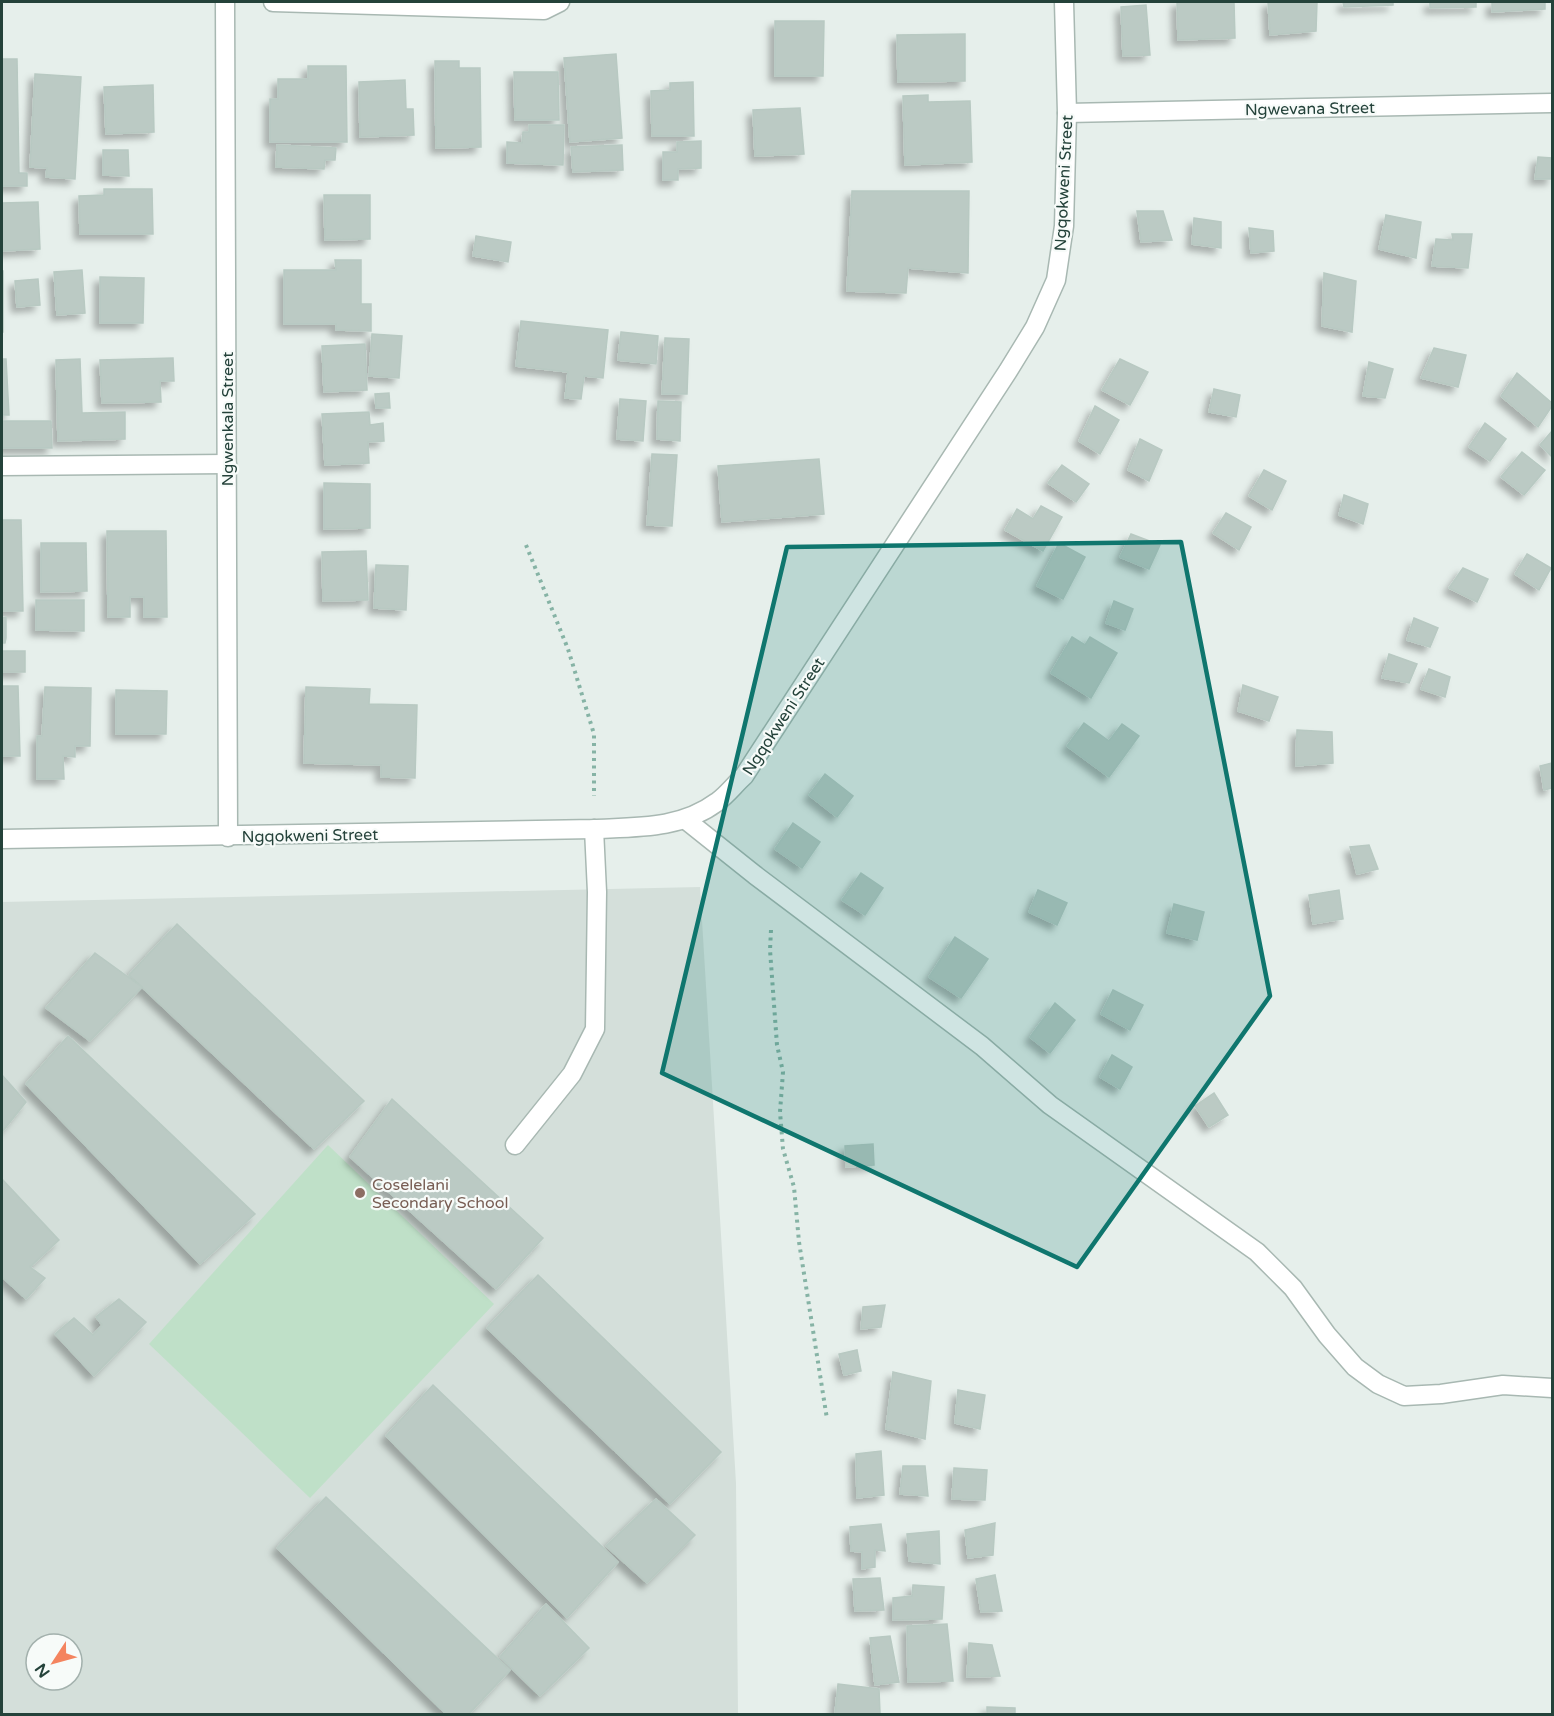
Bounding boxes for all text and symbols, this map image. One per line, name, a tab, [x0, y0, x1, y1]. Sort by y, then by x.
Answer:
street label: Ngwevana Street	[1245, 98, 1375, 120]
street label: Ngqokweni Street	[1050, 114, 1078, 252]
street label: Ngwenkala Street	[218, 352, 238, 486]
street label: Ngqokweni Street	[738, 654, 829, 779]
street label: Ngqokweni Street	[242, 825, 378, 847]
place label: Coselelani Secondary School	[372, 1175, 508, 1213]
marker: Coselelani Secondary School	[353, 1186, 367, 1200]
north arrow	[24, 1632, 84, 1692]
text: N	[31, 1659, 55, 1681]

